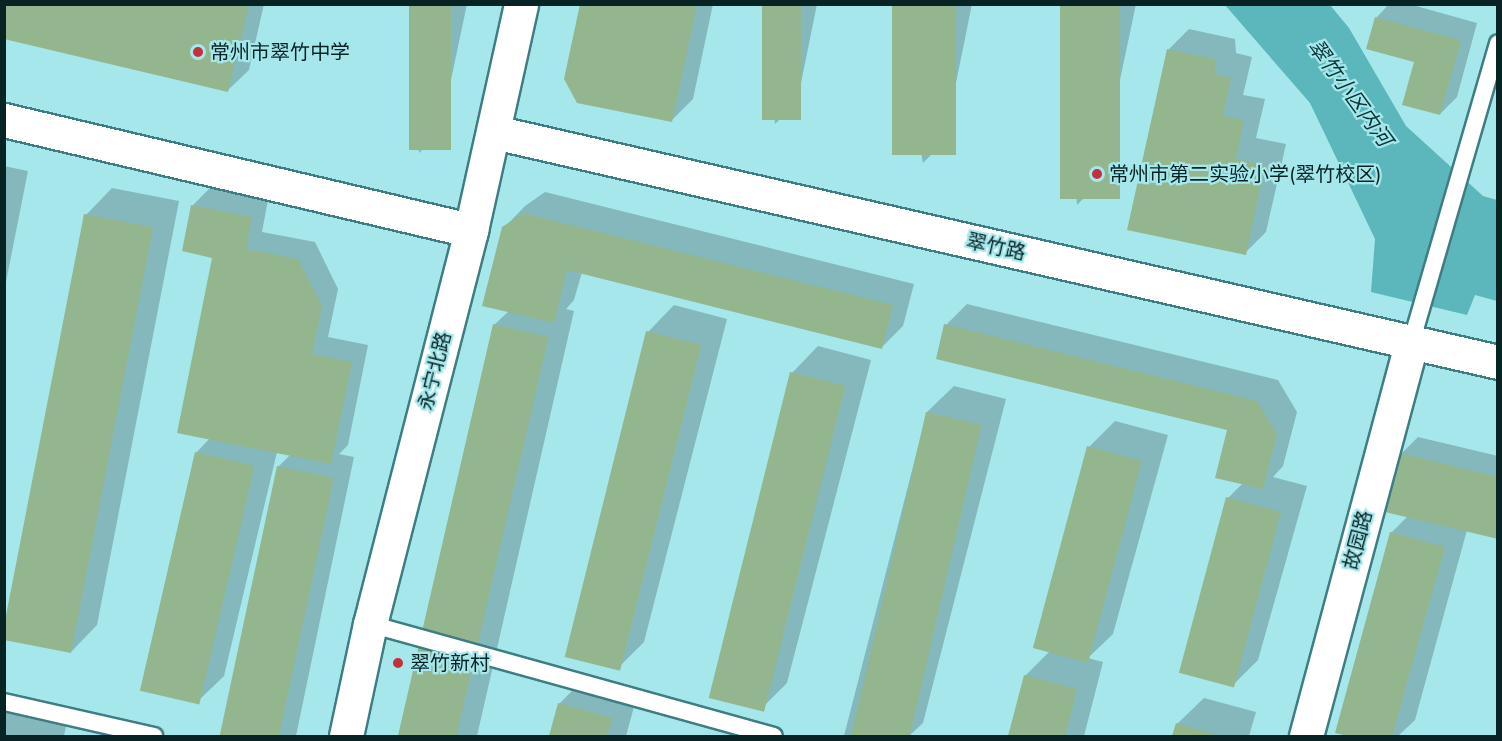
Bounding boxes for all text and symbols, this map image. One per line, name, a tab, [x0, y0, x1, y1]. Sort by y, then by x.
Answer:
water label: 翠竹小区内河	[1303, 35, 1397, 151]
place label: 常州市翠竹中学	[210, 40, 350, 64]
marker: 常州市翠竹中学	[191, 45, 205, 59]
place label: 常州市第二实验小学(翠竹校区)	[1109, 162, 1382, 186]
marker: 常州市第二实验小学(翠竹校区)	[1090, 167, 1104, 181]
street label: 翠竹路	[964, 229, 1028, 265]
street label: 永宁北路	[414, 329, 456, 413]
street label: 故园路	[1339, 508, 1377, 572]
place label: 翠竹新村	[410, 651, 490, 675]
marker: 翠竹新村	[391, 656, 405, 670]

